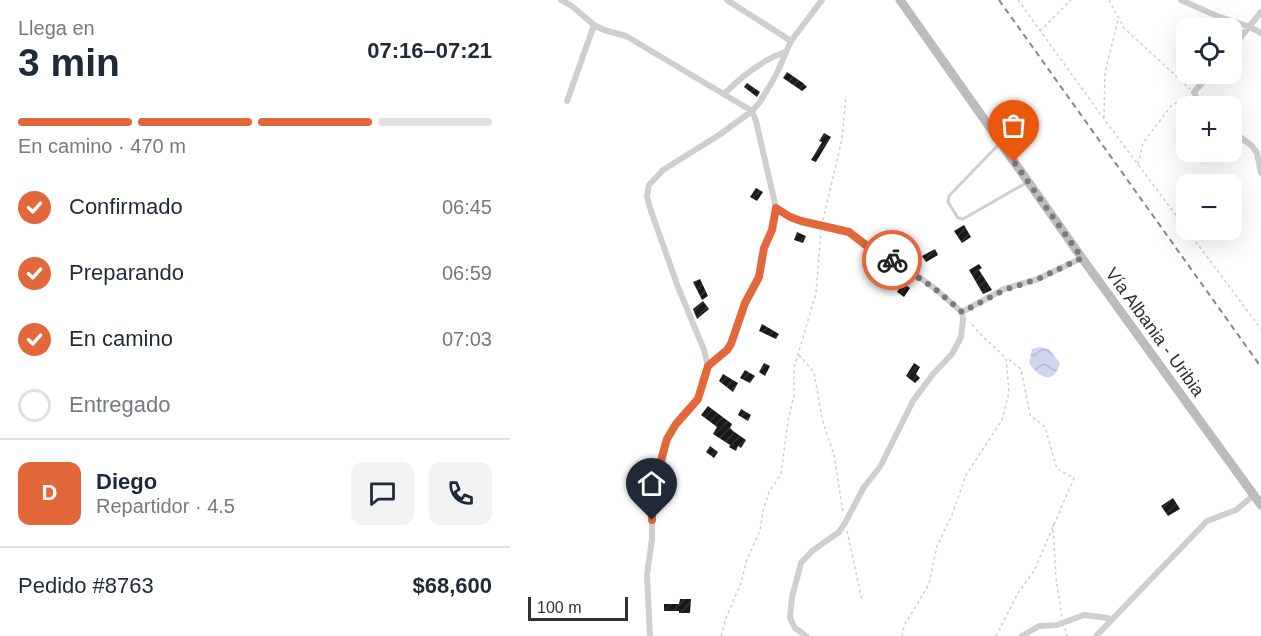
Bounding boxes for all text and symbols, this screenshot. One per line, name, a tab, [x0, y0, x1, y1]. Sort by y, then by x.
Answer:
text: Llega en	[18, 17, 95, 39]
map controls	[1176, 18, 1242, 240]
button: locate	[1176, 18, 1242, 84]
text: 07:16–07:21	[367, 38, 492, 63]
text: 3 min	[18, 41, 120, 84]
button: +	[1176, 96, 1242, 162]
pin	[988, 100, 1039, 162]
icon: bag	[997, 109, 1030, 142]
text: En camino · 470 m	[18, 135, 186, 157]
button: −	[1176, 174, 1242, 240]
icon: check	[18, 191, 51, 224]
text: Confirmado	[69, 194, 183, 219]
text: 06:45	[442, 196, 492, 218]
courier	[862, 230, 922, 290]
icon: bike	[876, 244, 909, 277]
icon: check	[18, 257, 51, 290]
text: Preparando	[69, 260, 184, 285]
text: 06:59	[442, 262, 492, 284]
street label: Vía Albania - Uribia	[1102, 264, 1209, 401]
icon: check	[18, 323, 51, 356]
text: En camino	[69, 326, 173, 351]
text: 07:03	[442, 328, 492, 350]
text: Entregado	[69, 392, 171, 417]
pin	[626, 458, 677, 520]
button: chat	[351, 462, 414, 525]
button: phone	[429, 462, 492, 525]
icon: home	[635, 467, 668, 500]
text: Diego	[96, 469, 157, 494]
text: D	[42, 480, 57, 505]
text: Repartidor · 4.5	[96, 495, 235, 517]
text: Pedido #8763	[18, 573, 154, 598]
text: $68,600	[412, 573, 492, 598]
scale bar	[528, 594, 628, 622]
text: 100 m	[537, 599, 581, 616]

